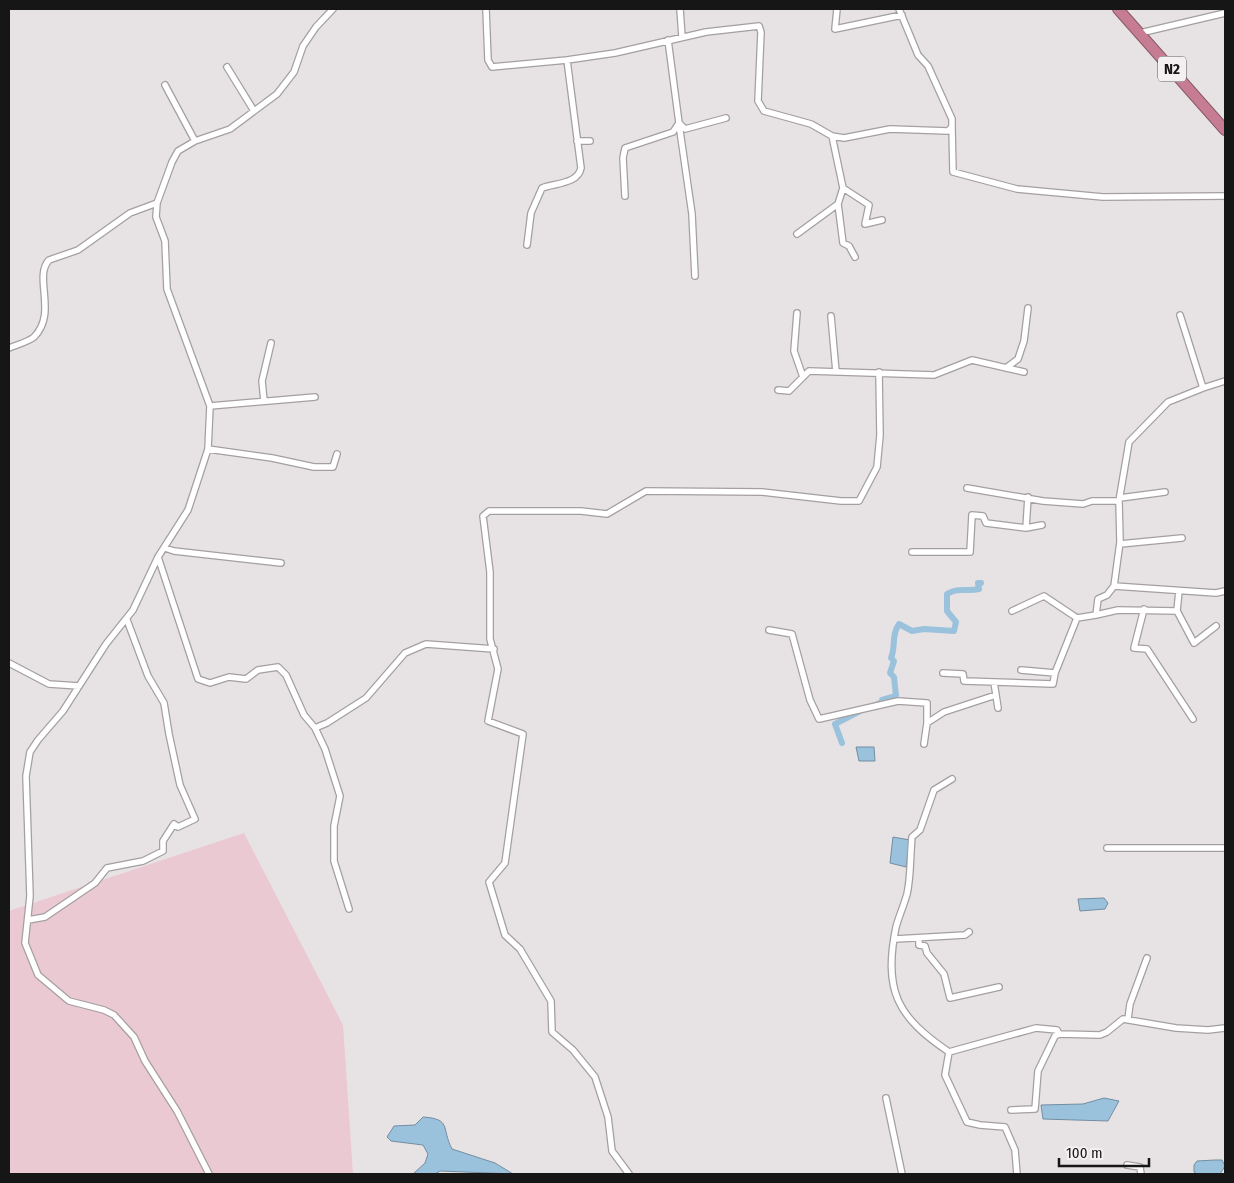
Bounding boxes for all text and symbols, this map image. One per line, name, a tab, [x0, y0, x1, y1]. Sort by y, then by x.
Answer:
road number: N2	[1158, 56, 1186, 82]
scale bar	[1059, 1136, 1149, 1168]
text: 100 m	[1066, 1144, 1103, 1162]

